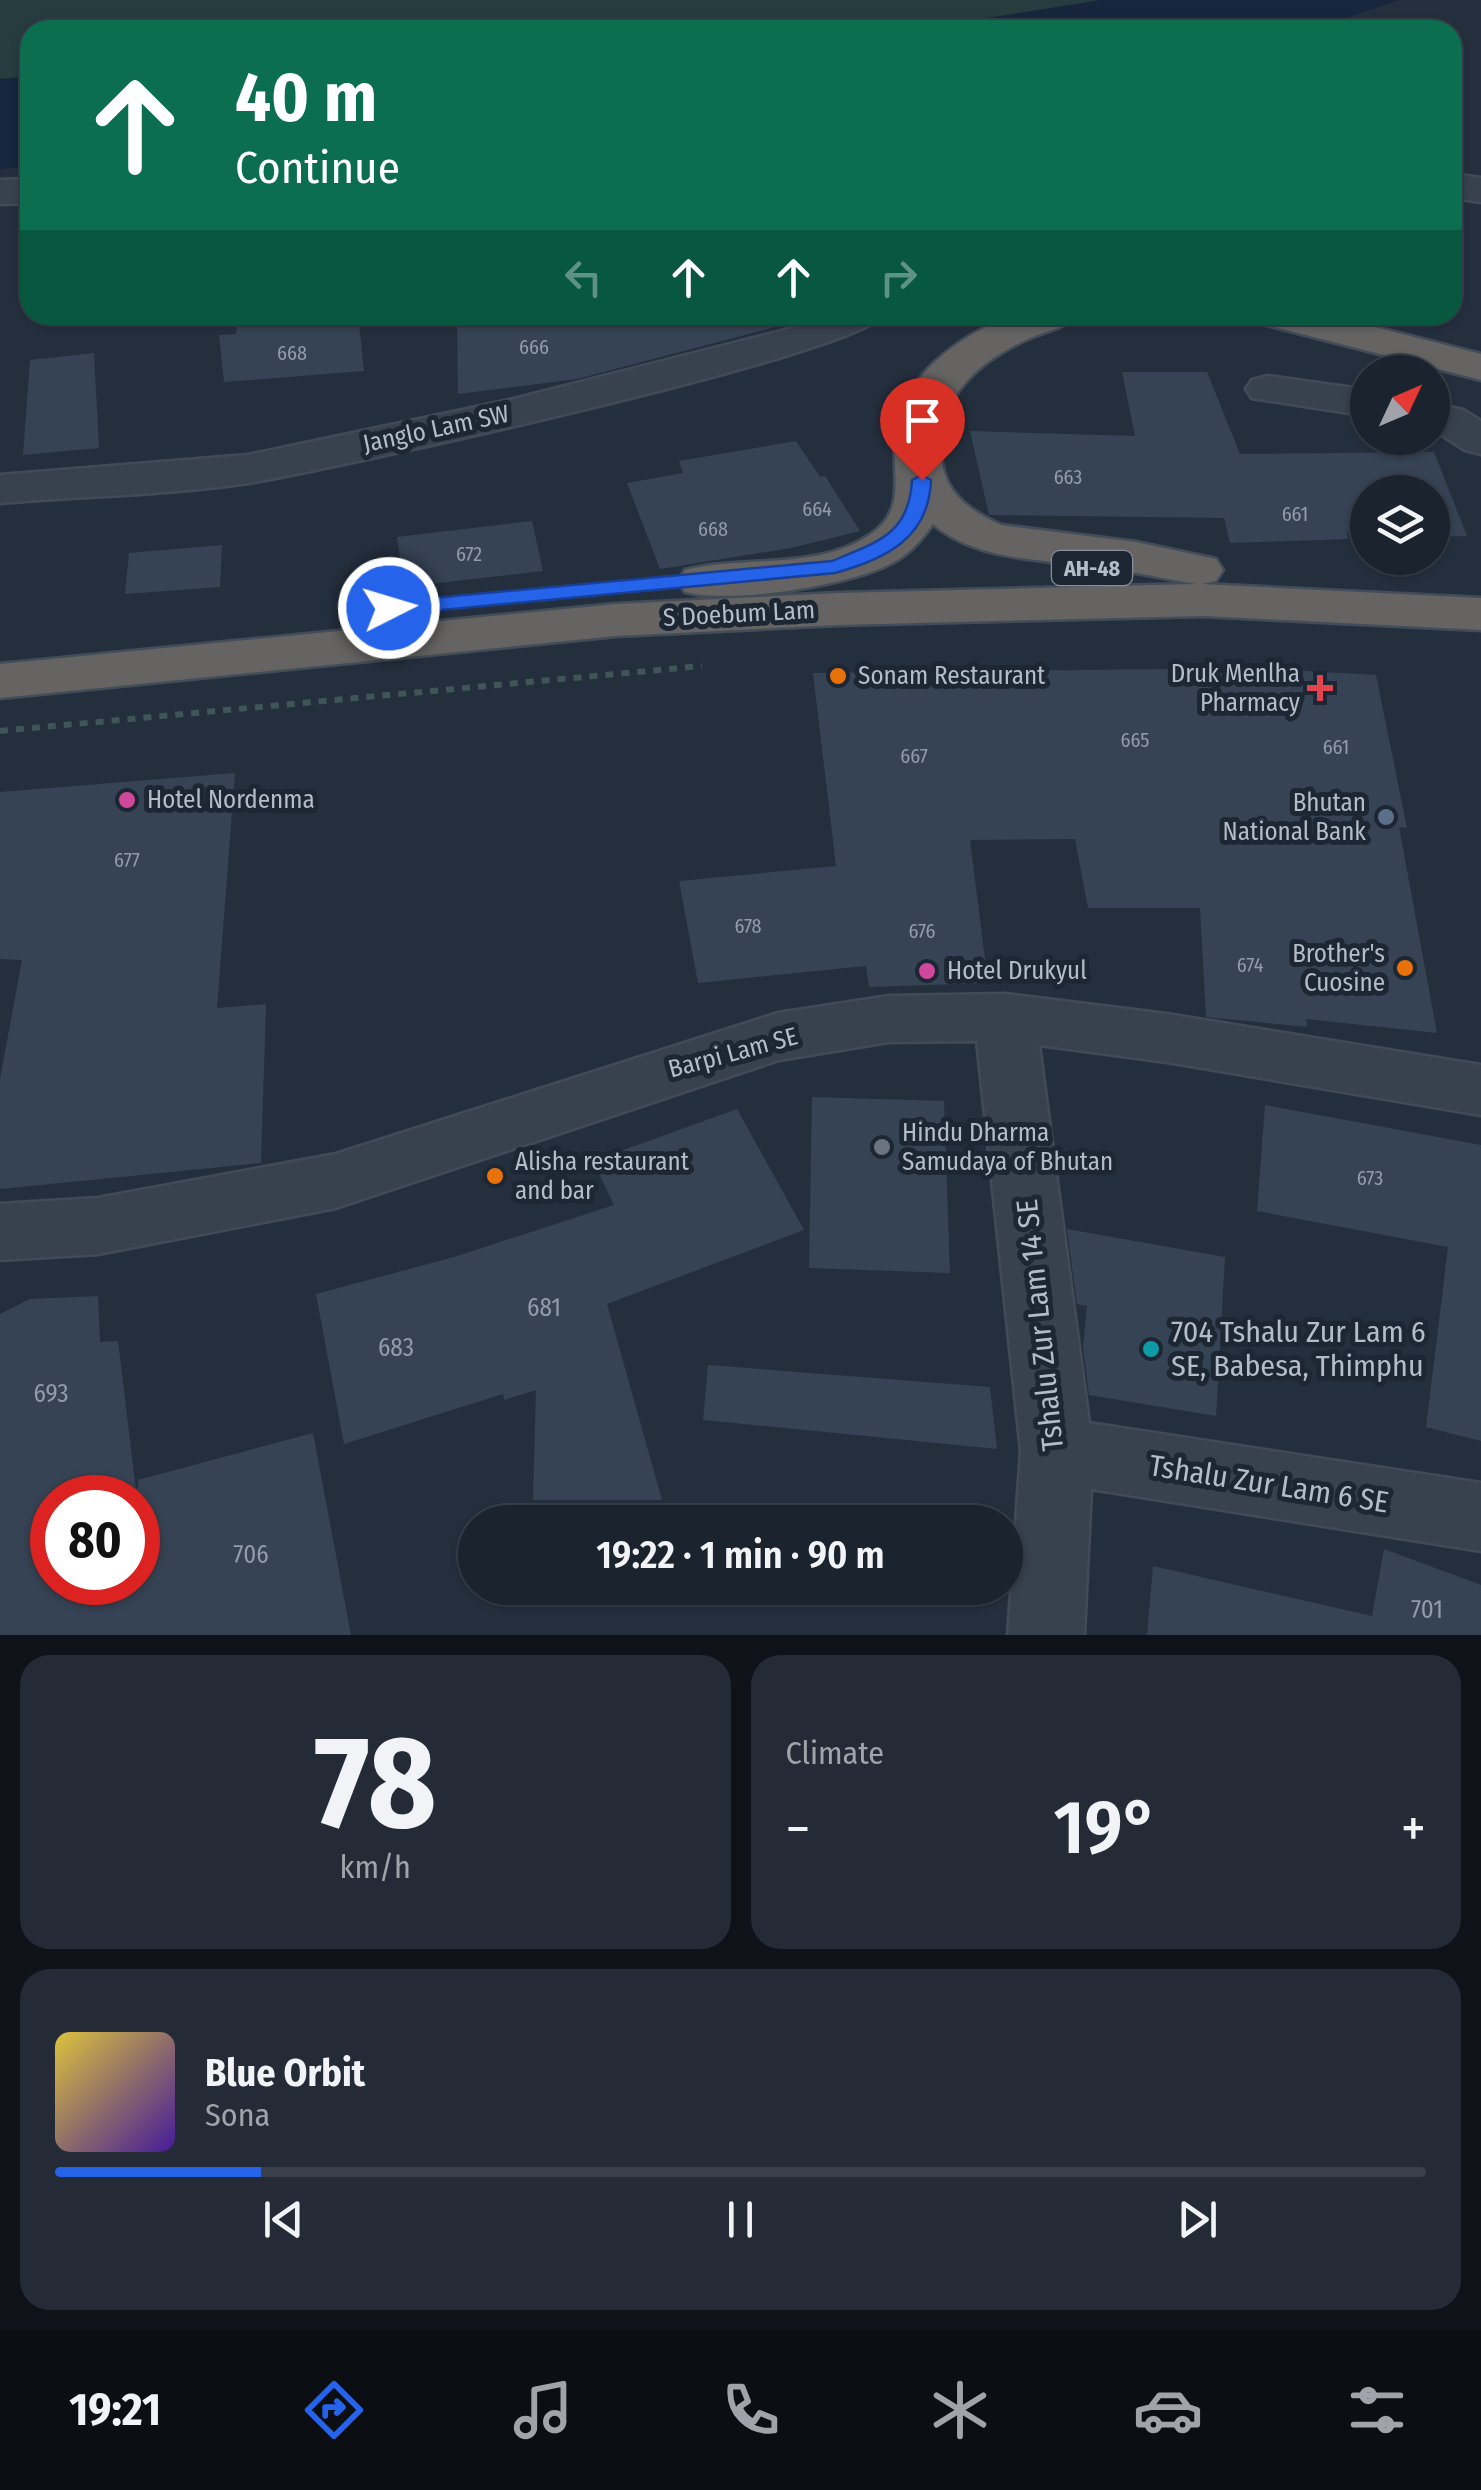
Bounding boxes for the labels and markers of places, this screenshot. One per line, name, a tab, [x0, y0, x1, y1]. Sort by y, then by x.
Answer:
pin	[880, 378, 965, 481]
place label: Druk Menlha Pharmacy	[1171, 659, 1300, 718]
place label: Sonam Restaurant	[858, 661, 1046, 691]
marker: Sonam Restaurant	[827, 665, 849, 687]
marker: Druk Menlha Pharmacy	[1309, 677, 1331, 699]
place label: Hotel Nordenma	[147, 785, 315, 815]
place label: Bhutan National Bank	[1223, 788, 1366, 847]
marker: Hotel Nordenma	[116, 789, 138, 811]
marker: Bhutan National Bank	[1375, 806, 1397, 828]
place label: Brother's Cuosine	[1292, 939, 1385, 998]
place label: Hotel Drukyul	[947, 956, 1087, 986]
marker: Brother's Cuosine	[1394, 957, 1416, 979]
marker: Hotel Drukyul	[916, 960, 938, 982]
place label: Hindu Dharma Samudaya of Bhutan	[902, 1118, 1113, 1177]
marker: Hindu Dharma Samudaya of Bhutan	[871, 1136, 893, 1158]
place label: Alisha restaurant and bar	[515, 1147, 690, 1206]
marker: Alisha restaurant and bar	[484, 1165, 506, 1187]
place label: 704 Tshalu Zur Lam 6 SE, Babesa, Thimphu	[1171, 1314, 1426, 1384]
marker: 704 Tshalu Zur Lam 6 SE, Babesa, Thimphu	[1140, 1338, 1162, 1360]

